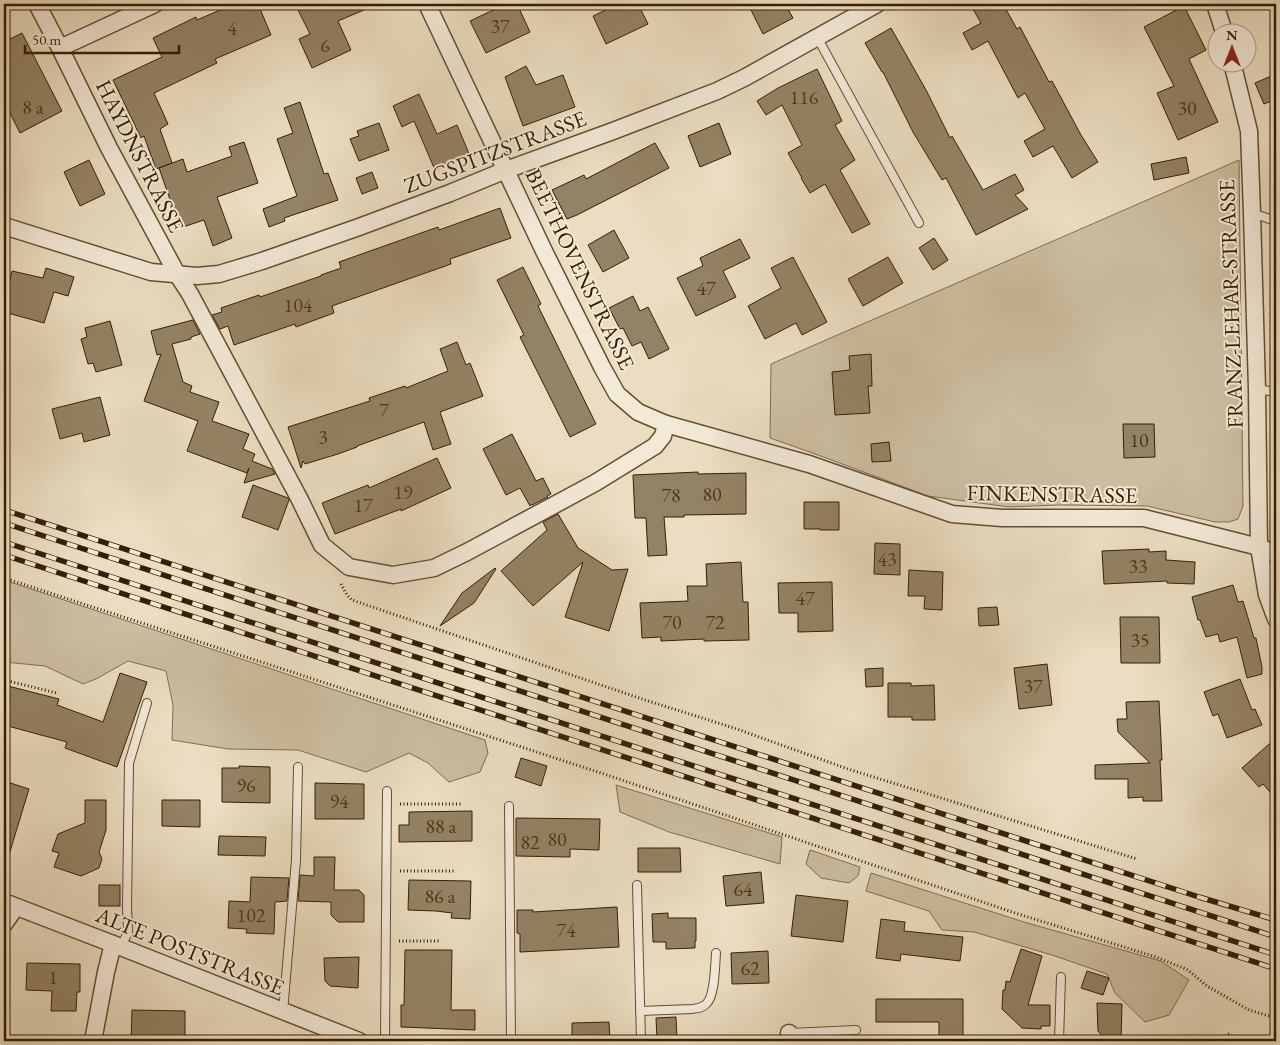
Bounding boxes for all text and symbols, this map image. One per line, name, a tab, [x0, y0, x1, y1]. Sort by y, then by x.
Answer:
house number: 37	[490, 13, 510, 39]
house number: 4	[227, 15, 237, 41]
scale bar	[25, 22, 179, 54]
north arrow	[1208, 22, 1258, 72]
text: N	[1226, 26, 1238, 44]
text: 50 m	[32, 30, 61, 49]
house number: 6	[320, 32, 330, 58]
street label: HAYDNSTRASSE	[89, 75, 191, 237]
house number: 116	[790, 84, 819, 110]
house number: 8 a	[22, 94, 44, 120]
house number: 30	[1177, 95, 1197, 121]
street label: ZUGSPITZSTRASSE	[400, 104, 590, 200]
street label: BEETHOVENSTRASSE	[519, 164, 641, 374]
street label: FRANZ-LEHAR-STRASSE	[1212, 179, 1250, 429]
house number: 47	[696, 275, 716, 301]
house number: 104	[284, 292, 313, 318]
house number: 7	[379, 397, 389, 423]
house number: 3	[318, 424, 328, 450]
house number: 10	[1129, 427, 1149, 453]
street label: FINKENSTRASSE	[966, 478, 1138, 510]
house number: 19	[393, 479, 413, 505]
house number: 80	[702, 481, 722, 507]
house number: 78	[661, 482, 681, 508]
house number: 17	[353, 492, 373, 518]
house number: 43	[877, 546, 897, 572]
house number: 33	[1128, 553, 1148, 579]
house number: 47	[795, 585, 815, 611]
house number: 70	[662, 609, 682, 635]
house number: 72	[705, 609, 725, 635]
house number: 35	[1130, 627, 1150, 653]
house number: 37	[1023, 673, 1043, 699]
house number: 96	[236, 772, 256, 798]
house number: 94	[329, 788, 349, 814]
house number: 88 a	[425, 813, 457, 839]
house number: 80	[547, 826, 567, 852]
house number: 82	[520, 829, 540, 855]
house number: 64	[733, 876, 753, 902]
house number: 86 a	[424, 883, 456, 909]
street label: ALTE POSTSTRASSE	[91, 900, 288, 1002]
house number: 102	[237, 902, 266, 928]
house number: 74	[556, 917, 576, 943]
house number: 62	[740, 955, 760, 981]
house number: 1	[48, 964, 58, 990]

